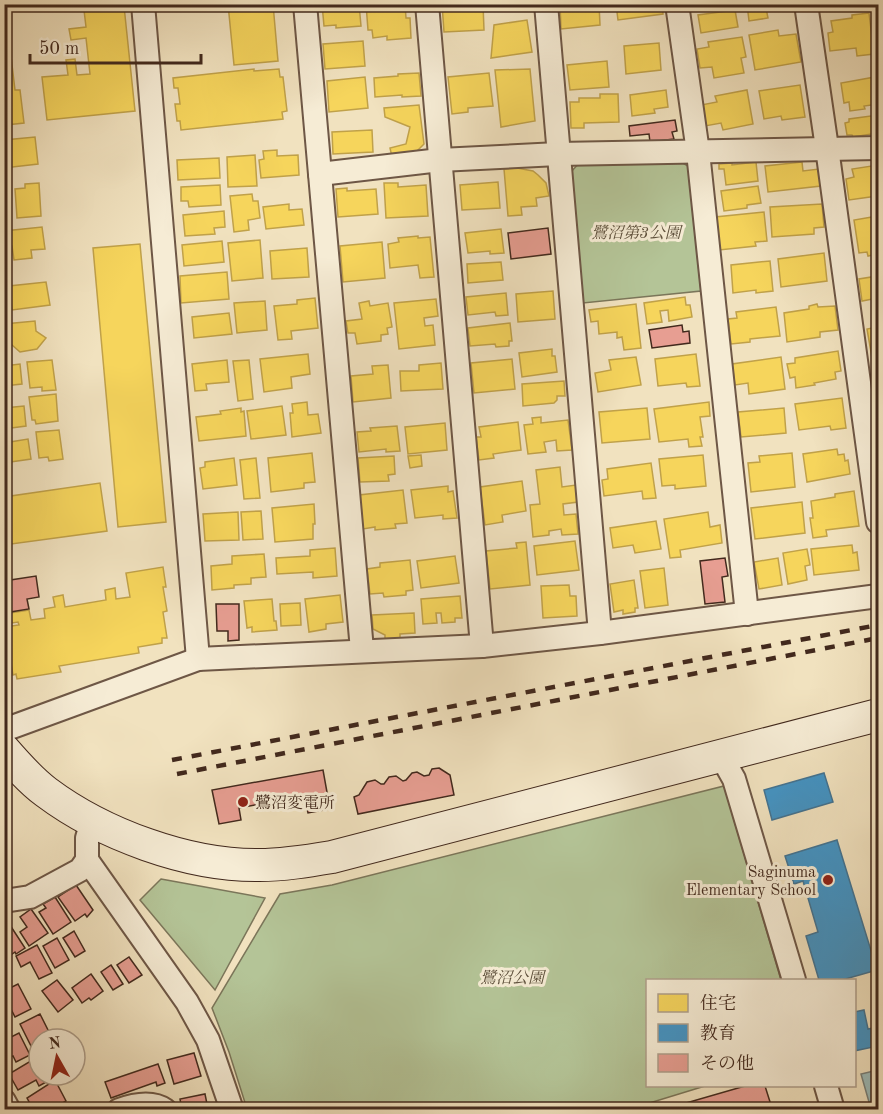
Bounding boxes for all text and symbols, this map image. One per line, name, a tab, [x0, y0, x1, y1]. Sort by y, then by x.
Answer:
scale bar	[30, 27, 201, 65]
text: 50 m	[39, 40, 79, 58]
park label: 鷺沼第3公園	[591, 224, 684, 242]
place label: 鷺沼変電所	[255, 794, 335, 812]
marker: 鷺沼変電所	[236, 795, 250, 809]
place label: Saginuma Elementary School	[686, 865, 816, 899]
marker: Saginuma Elementary School	[821, 873, 835, 887]
park label: 鷺沼公園	[480, 969, 547, 987]
legend	[646, 979, 856, 1087]
text: 住宅	[700, 993, 736, 1013]
text: 教育	[700, 1023, 736, 1043]
north arrow	[27, 1027, 87, 1087]
text: N	[48, 1035, 63, 1053]
text: その他	[700, 1054, 754, 1073]

